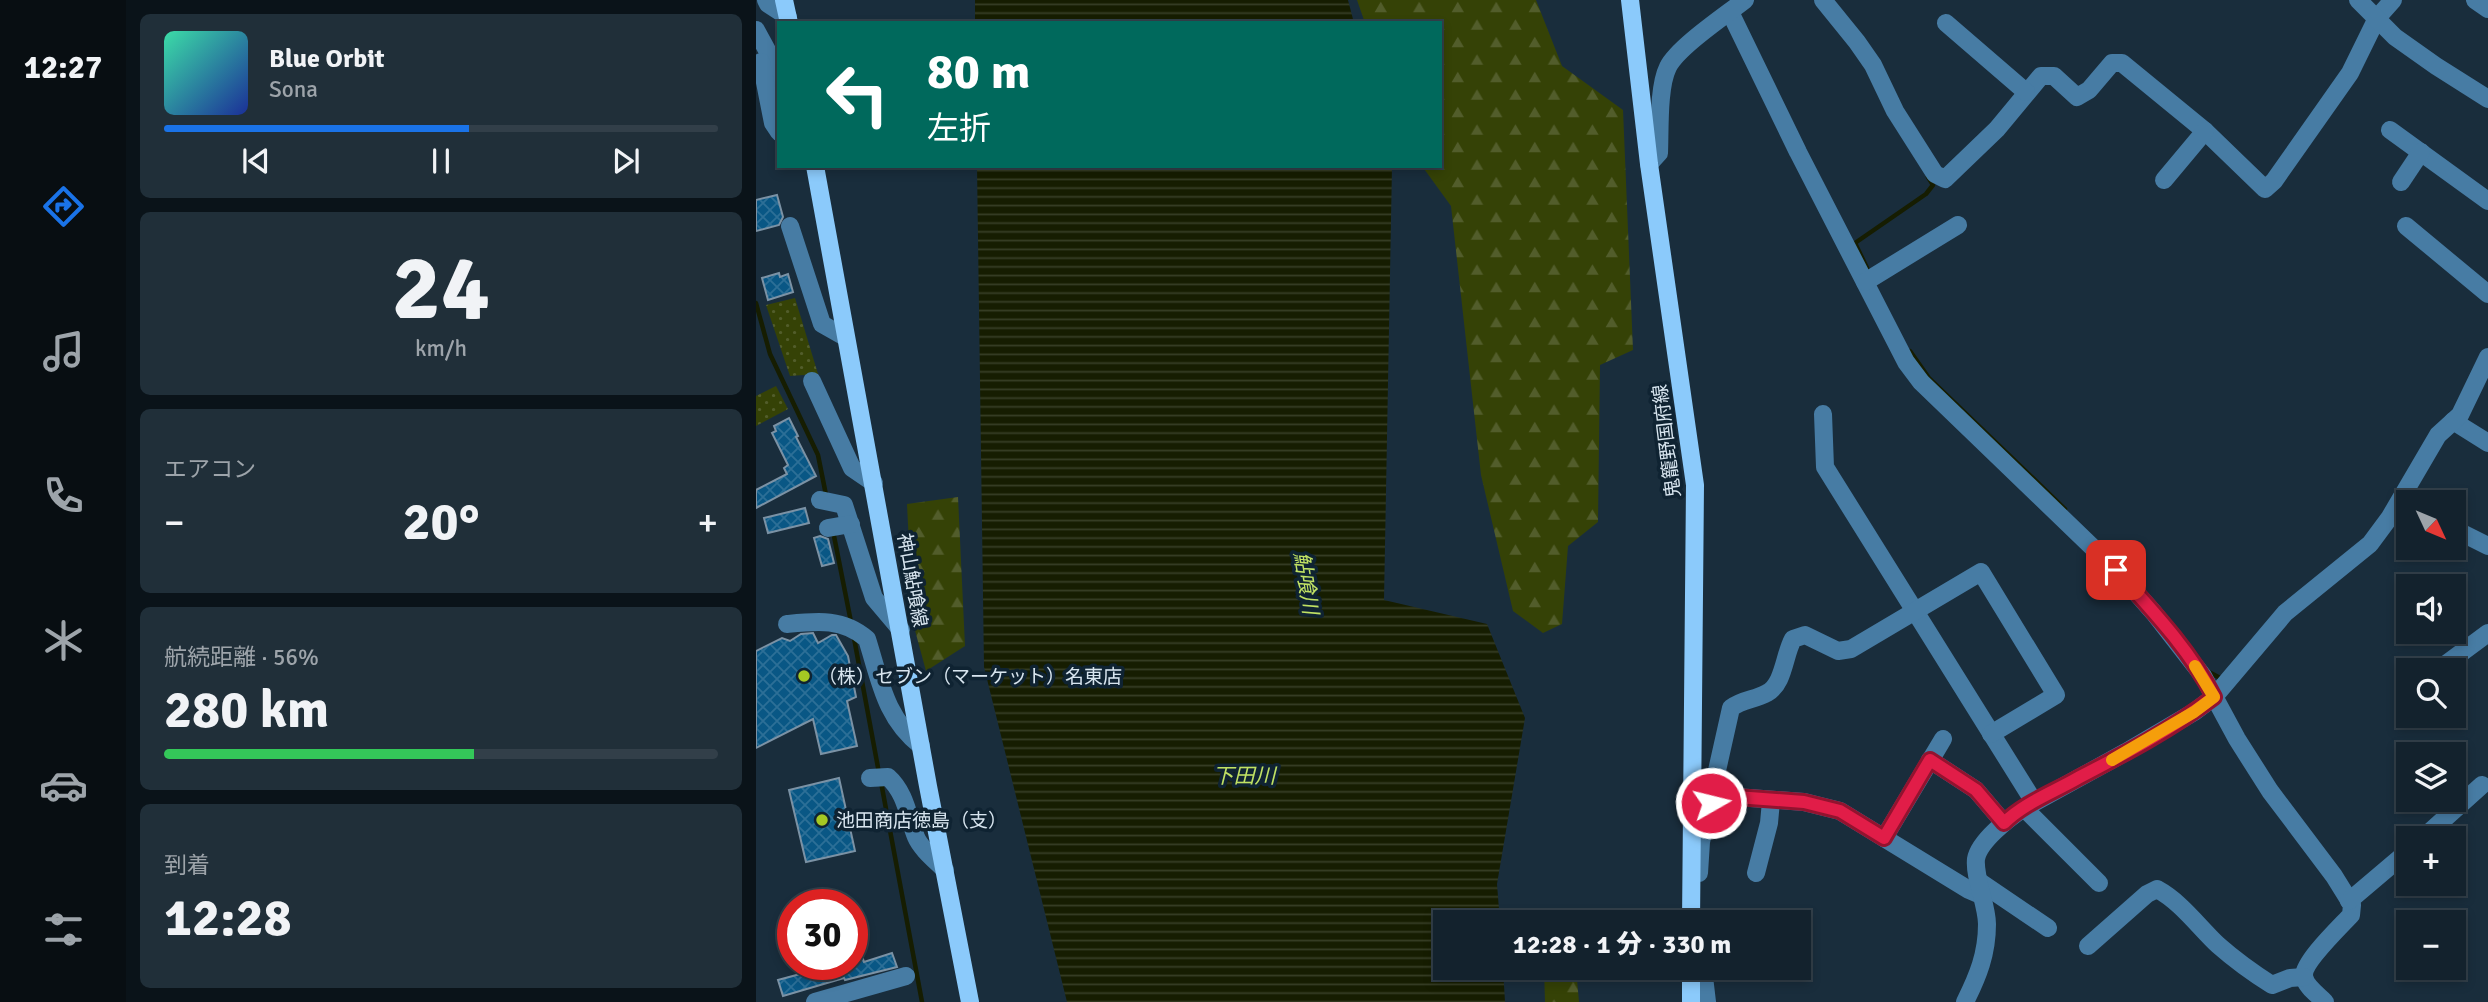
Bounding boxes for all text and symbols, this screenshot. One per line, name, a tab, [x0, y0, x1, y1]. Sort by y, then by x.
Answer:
text: 80 m	[927, 42, 1030, 102]
text: Blue Orbit	[269, 43, 385, 75]
text: 12:27	[24, 48, 102, 87]
icon: left	[812, 49, 903, 140]
text: Sona	[269, 75, 318, 104]
text: 左折	[927, 109, 991, 148]
icon: previous	[237, 142, 275, 180]
icon: pause	[422, 142, 460, 180]
icon: next	[607, 142, 645, 180]
icon: directions	[39, 182, 88, 231]
text: 24	[392, 232, 490, 345]
icon: music	[39, 327, 88, 376]
text: km/h	[415, 334, 467, 363]
street label: 鬼籠野国府線	[1648, 383, 1686, 499]
text: エアコン	[164, 455, 256, 484]
icon: phone	[39, 471, 88, 520]
text: 20°	[403, 490, 479, 554]
north arrow	[2396, 490, 2466, 560]
map controls	[2396, 490, 2466, 980]
text: −	[164, 499, 185, 546]
text: +	[697, 499, 718, 546]
street label: 神山鮎喰線	[892, 531, 932, 629]
pin	[2086, 540, 2146, 600]
water label: 鮎喰川	[1288, 550, 1324, 618]
icon: arrive	[2097, 551, 2135, 589]
button: sound	[2396, 574, 2466, 644]
icon: climate	[39, 616, 88, 665]
text: 航続距離 · 56%	[164, 643, 319, 672]
button: search	[2396, 658, 2466, 728]
place label: （株）セブン（マーケット）名東店	[818, 665, 1122, 689]
marker: （株）セブン（マーケット）名東店	[796, 668, 812, 684]
text: 280 km	[164, 678, 329, 742]
button: layers	[2396, 742, 2466, 812]
icon: car	[39, 761, 88, 810]
water label: 下田川	[1213, 763, 1277, 789]
position arrow	[1674, 766, 1748, 840]
place label: 池田商店徳島（支）	[836, 809, 1007, 833]
marker: 池田商店徳島（支）	[814, 812, 830, 828]
button: +	[2396, 826, 2466, 896]
text: 到着	[164, 851, 210, 880]
text: 12:28	[164, 886, 292, 950]
speed limit sign: 30	[777, 889, 868, 980]
icon: filters	[39, 905, 88, 954]
button: −	[2396, 910, 2466, 980]
text: 12:28 · 1 分 · 330 m	[1513, 929, 1731, 961]

